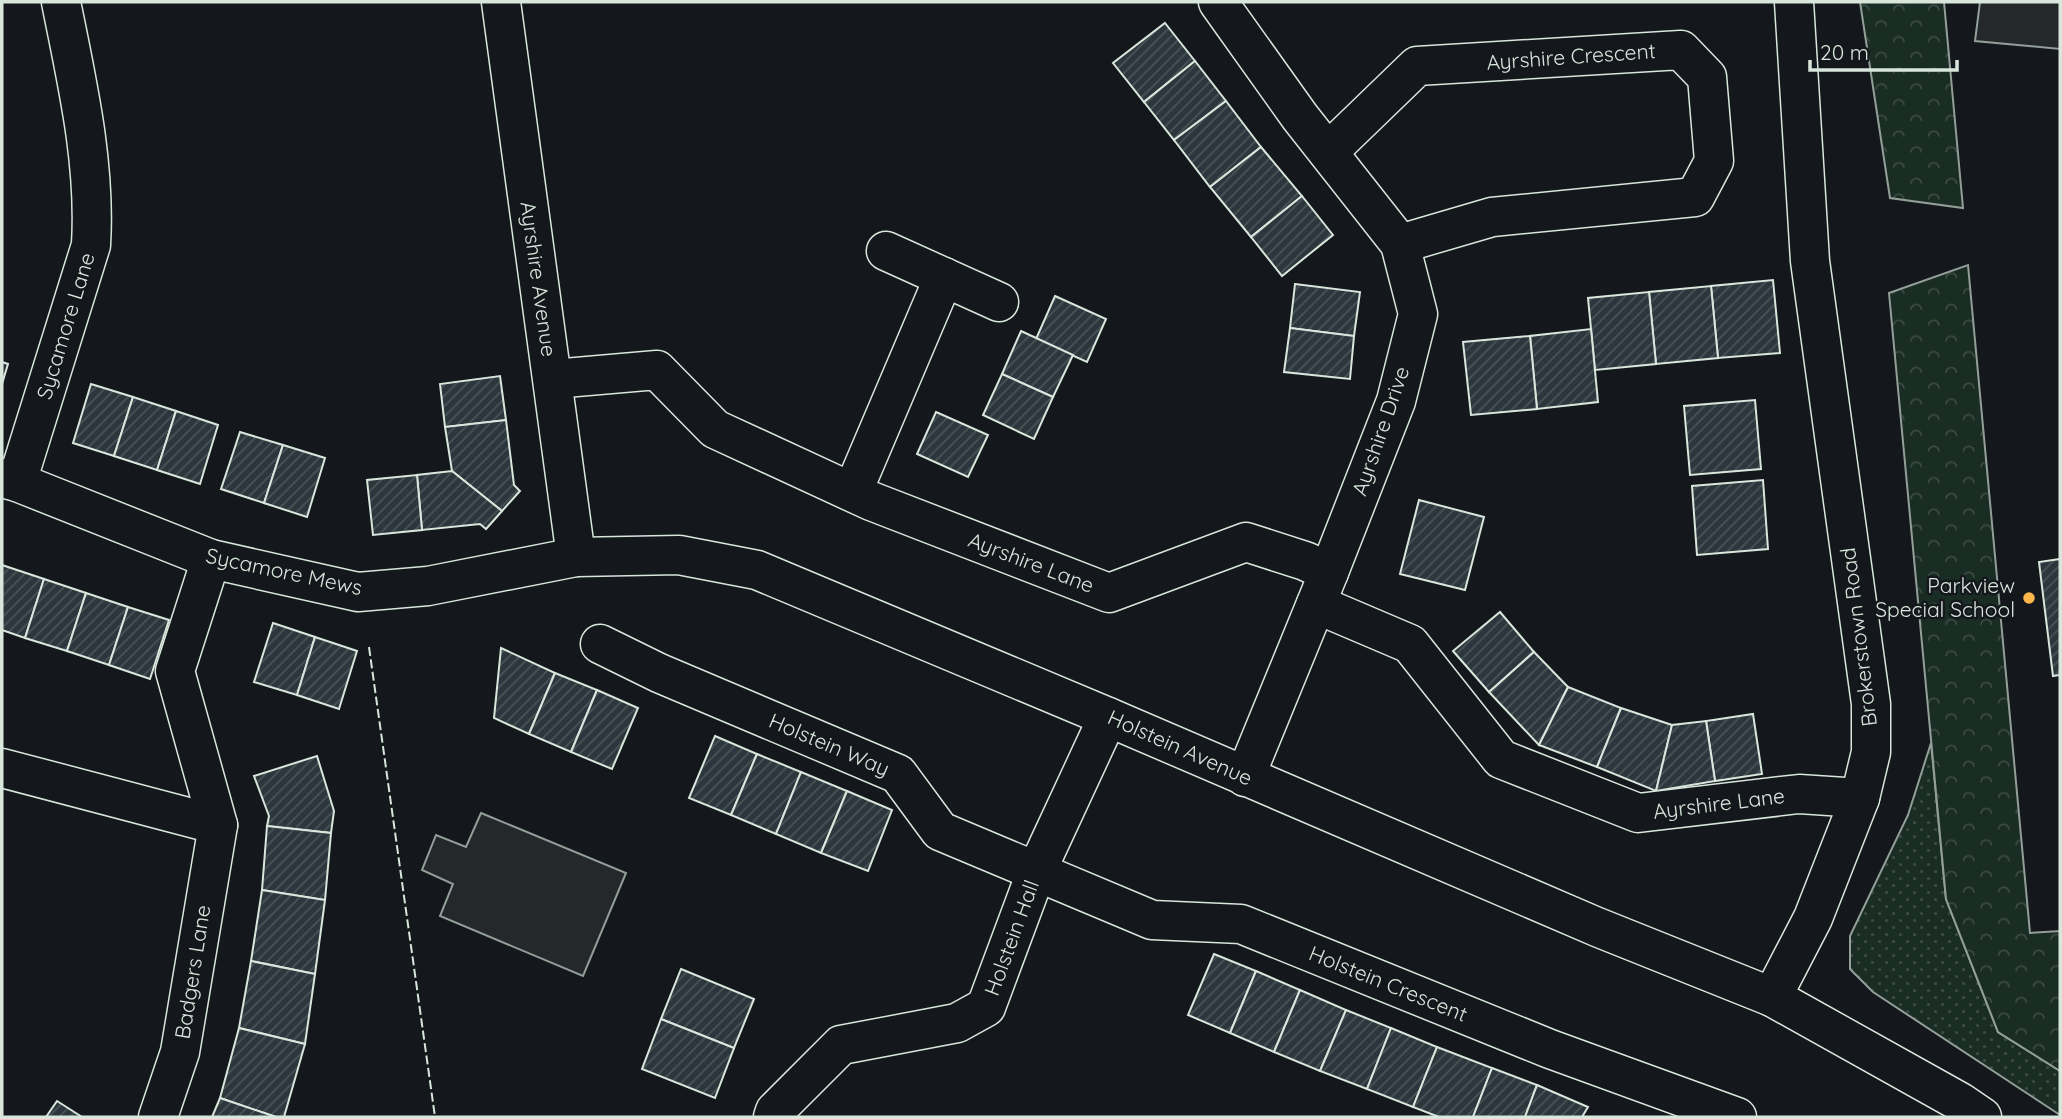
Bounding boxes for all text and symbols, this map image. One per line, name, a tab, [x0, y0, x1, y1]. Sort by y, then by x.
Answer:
scale bar	[1810, 28, 1957, 72]
street label: Ayrshire Crescent	[1485, 37, 1656, 75]
text: 20 m	[1820, 39, 1869, 65]
street label: Ayrshire Avenue	[515, 200, 563, 358]
street label: Sycamore Lane	[30, 249, 100, 402]
street label: Ayrshire Drive	[1346, 363, 1414, 499]
street label: Ayrshire Lane	[965, 526, 1098, 598]
street label: Sycamore Mews	[204, 542, 365, 600]
street label: Brokerstown Road	[1834, 546, 1882, 728]
place label: Parkview Special School	[1875, 572, 2015, 622]
marker: Parkview Special School	[2021, 590, 2037, 606]
street label: Holstein Avenue	[1104, 704, 1257, 791]
street label: Holstein Way	[765, 707, 894, 781]
street label: Ayrshire Lane	[1652, 782, 1786, 824]
street label: Holstein Hall	[978, 876, 1044, 999]
street label: Badgers Lane	[169, 903, 215, 1041]
street label: Holstein Crescent	[1305, 939, 1471, 1027]

